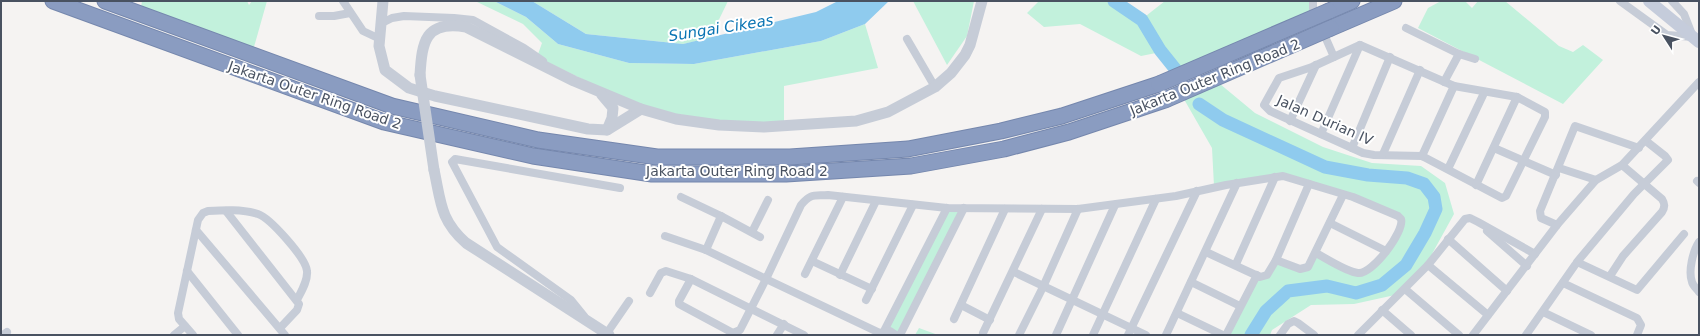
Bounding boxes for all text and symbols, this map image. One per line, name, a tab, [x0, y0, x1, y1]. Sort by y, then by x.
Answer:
water label: Sungai Cikeas	[667, 11, 775, 45]
north arrow	[1644, 16, 1684, 56]
text: U	[1648, 23, 1664, 38]
street label: Jakarta Outer Ring Road 2	[1127, 36, 1302, 119]
street label: Jakarta Outer Ring Road 2	[225, 57, 404, 132]
street label: Jalan Durian IV	[1274, 91, 1376, 149]
street label: Jakarta Outer Ring Road 2	[645, 163, 828, 179]

